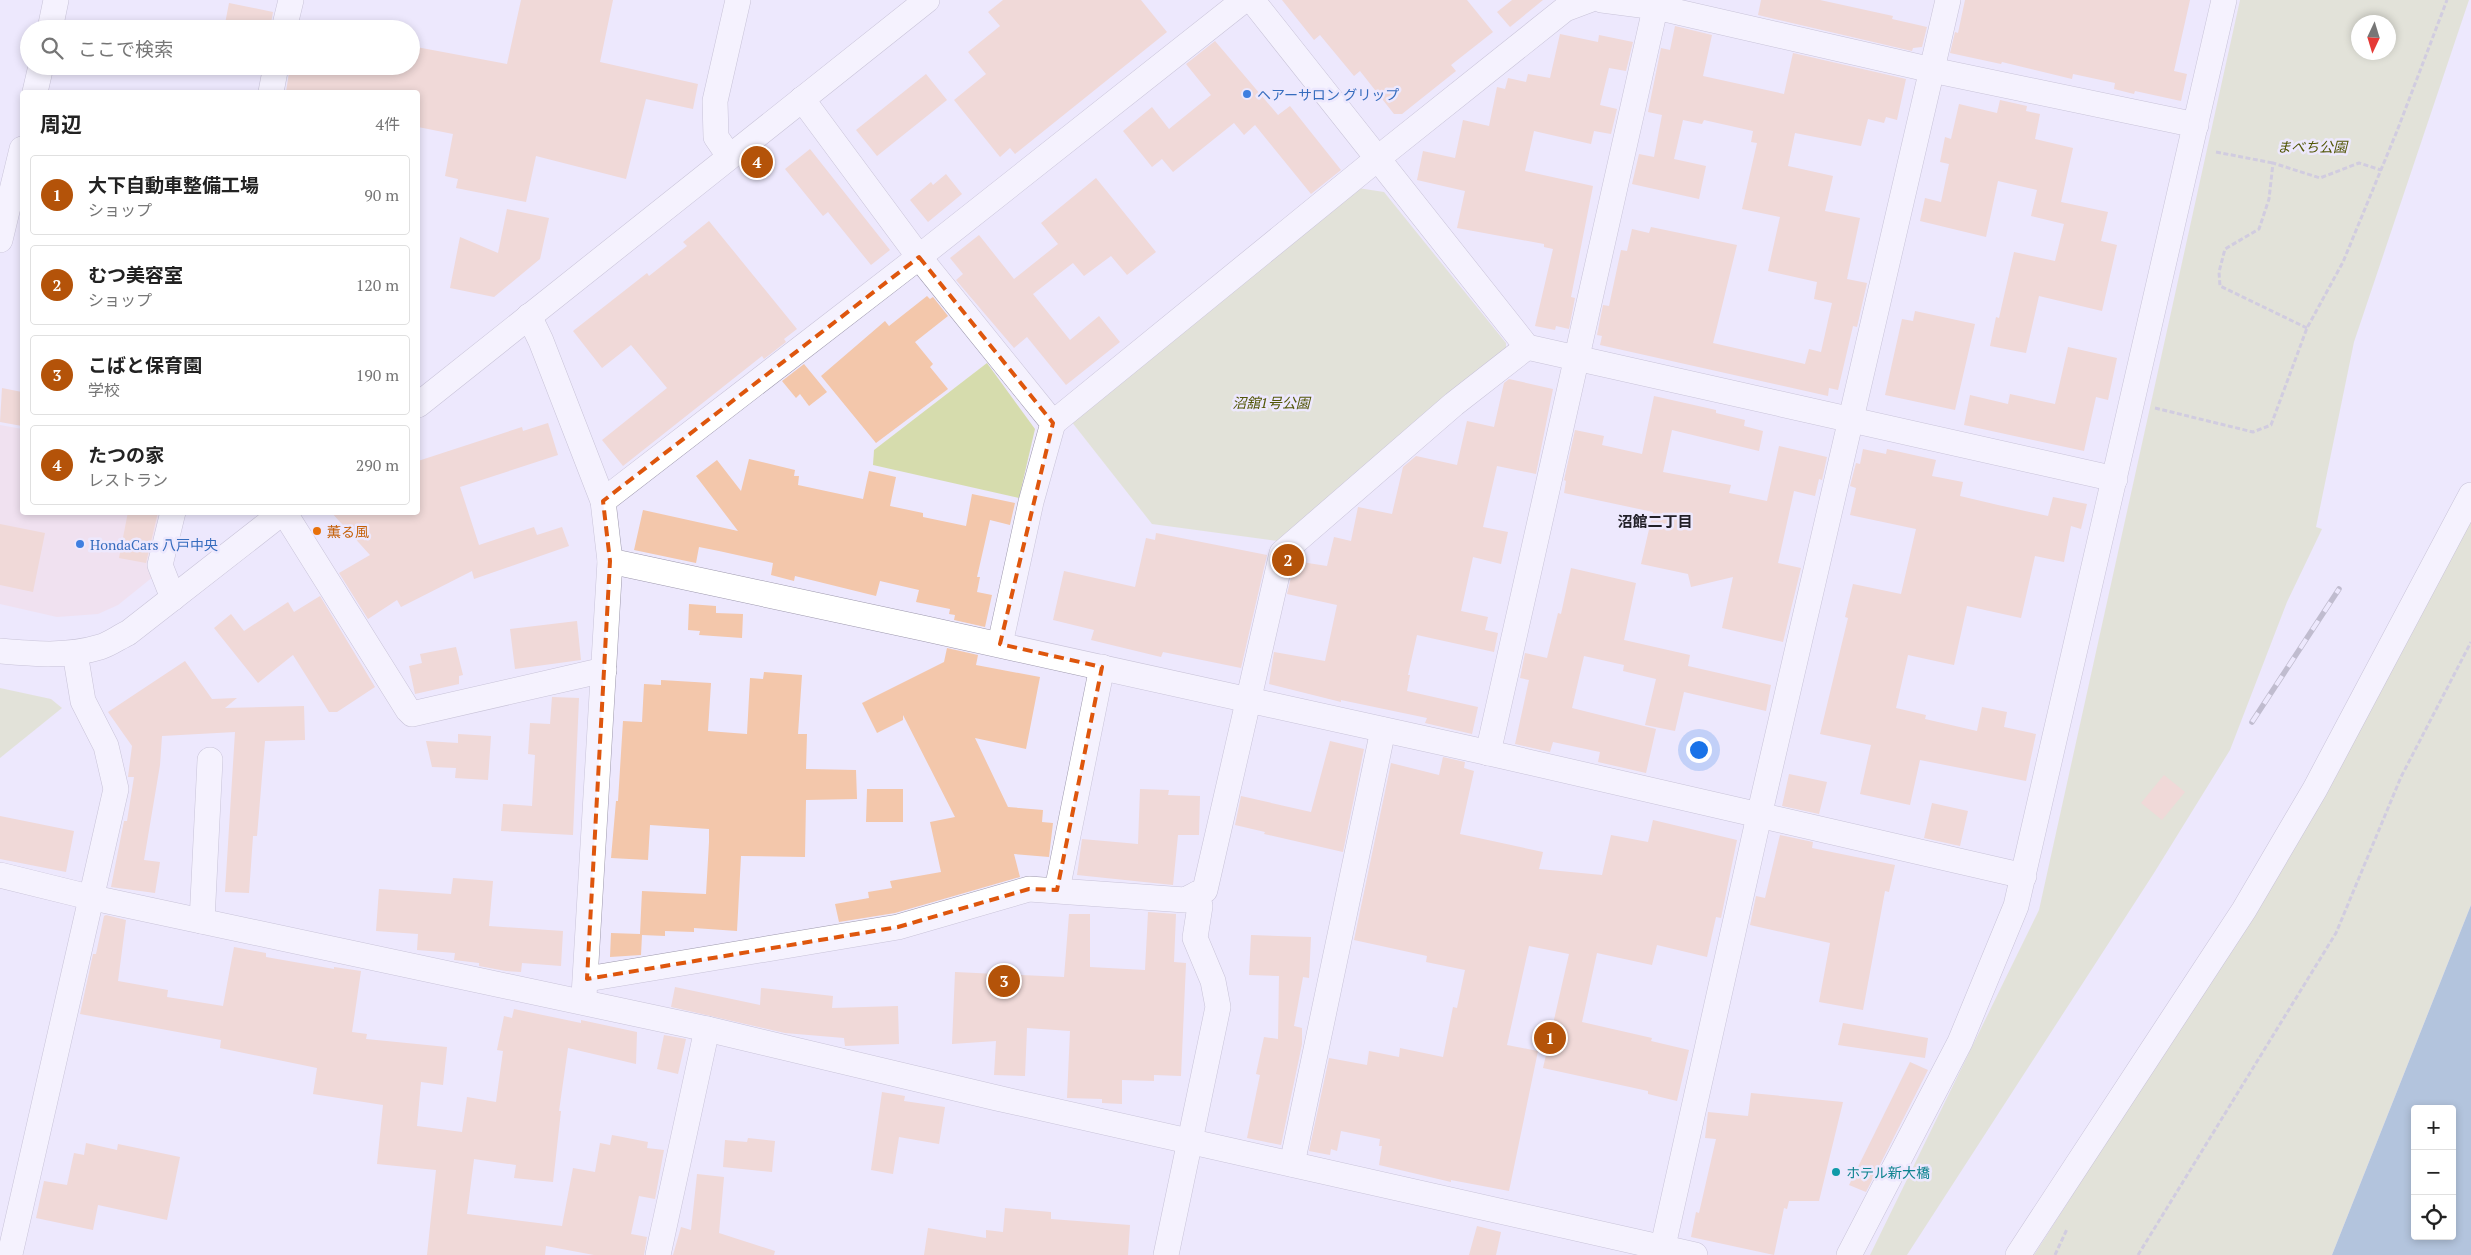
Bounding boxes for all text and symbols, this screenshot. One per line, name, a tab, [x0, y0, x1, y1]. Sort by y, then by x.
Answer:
north arrow	[2351, 15, 2396, 60]
search box	[20, 20, 420, 75]
icon: search	[38, 34, 66, 62]
text: ここで検索	[78, 36, 173, 61]
place label: ヘアーサロン グリップ	[1257, 85, 1399, 104]
marker: ヘアーサロン グリップ	[1241, 88, 1253, 100]
text: 周辺	[40, 110, 82, 138]
text: 4件	[375, 113, 400, 135]
park label: まべち公園	[2277, 137, 2349, 156]
pin: 4	[741, 143, 773, 181]
text: 大下自動車整備工場	[88, 172, 259, 197]
text: 1	[52, 184, 62, 206]
text: 90 m	[364, 184, 399, 206]
text: ショップ	[88, 199, 152, 221]
text: むつ美容室	[88, 262, 183, 287]
text: 2	[52, 274, 62, 296]
text: 120 m	[356, 274, 399, 296]
text: ショップ	[88, 289, 152, 311]
text: こばと保育園	[88, 352, 202, 377]
text: 3	[52, 364, 62, 386]
text: 190 m	[356, 364, 399, 386]
text: 学校	[88, 379, 120, 401]
park label: 沼舘1号公園	[1232, 393, 1312, 412]
text: たつの家	[88, 442, 164, 467]
text: 4	[52, 454, 62, 476]
text: 290 m	[356, 454, 399, 476]
text: レストラン	[88, 469, 168, 491]
district label: 沼館二丁目	[1617, 511, 1693, 531]
place label: 薫る風	[327, 522, 369, 541]
marker: 薫る風	[311, 525, 323, 537]
place label: HondaCars 八戸中央	[90, 535, 218, 554]
marker: HondaCars 八戸中央	[74, 538, 86, 550]
pin: 2	[1272, 541, 1304, 579]
your location	[1686, 737, 1712, 763]
pin: 3	[988, 962, 1020, 1000]
pin: 1	[1534, 1019, 1566, 1057]
map controls	[2411, 1105, 2456, 1240]
button: +	[2411, 1105, 2456, 1150]
button: −	[2411, 1150, 2456, 1195]
place label: ホテル新大橋	[1846, 1163, 1930, 1182]
marker: ホテル新大橋	[1830, 1166, 1842, 1178]
button: locate	[2411, 1195, 2456, 1240]

